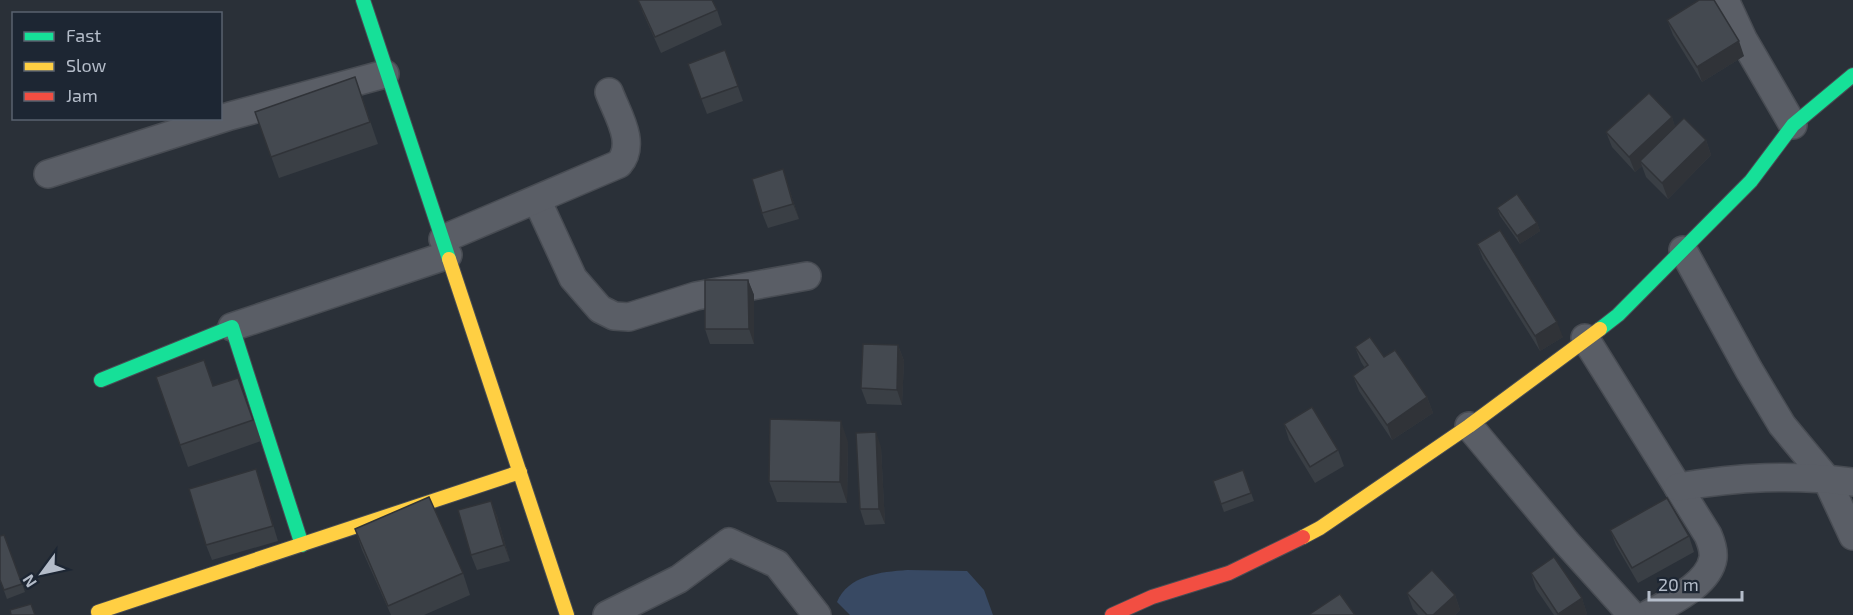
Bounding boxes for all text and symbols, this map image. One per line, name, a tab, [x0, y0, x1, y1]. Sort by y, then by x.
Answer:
legend	[12, 12, 222, 120]
text: Fast	[66, 24, 101, 46]
text: Slow	[66, 54, 107, 76]
text: Jam	[66, 84, 98, 106]
north arrow	[12, 543, 72, 603]
scale bar	[1649, 564, 1742, 602]
text: N	[18, 571, 40, 591]
text: 20 m	[1658, 573, 1699, 595]

